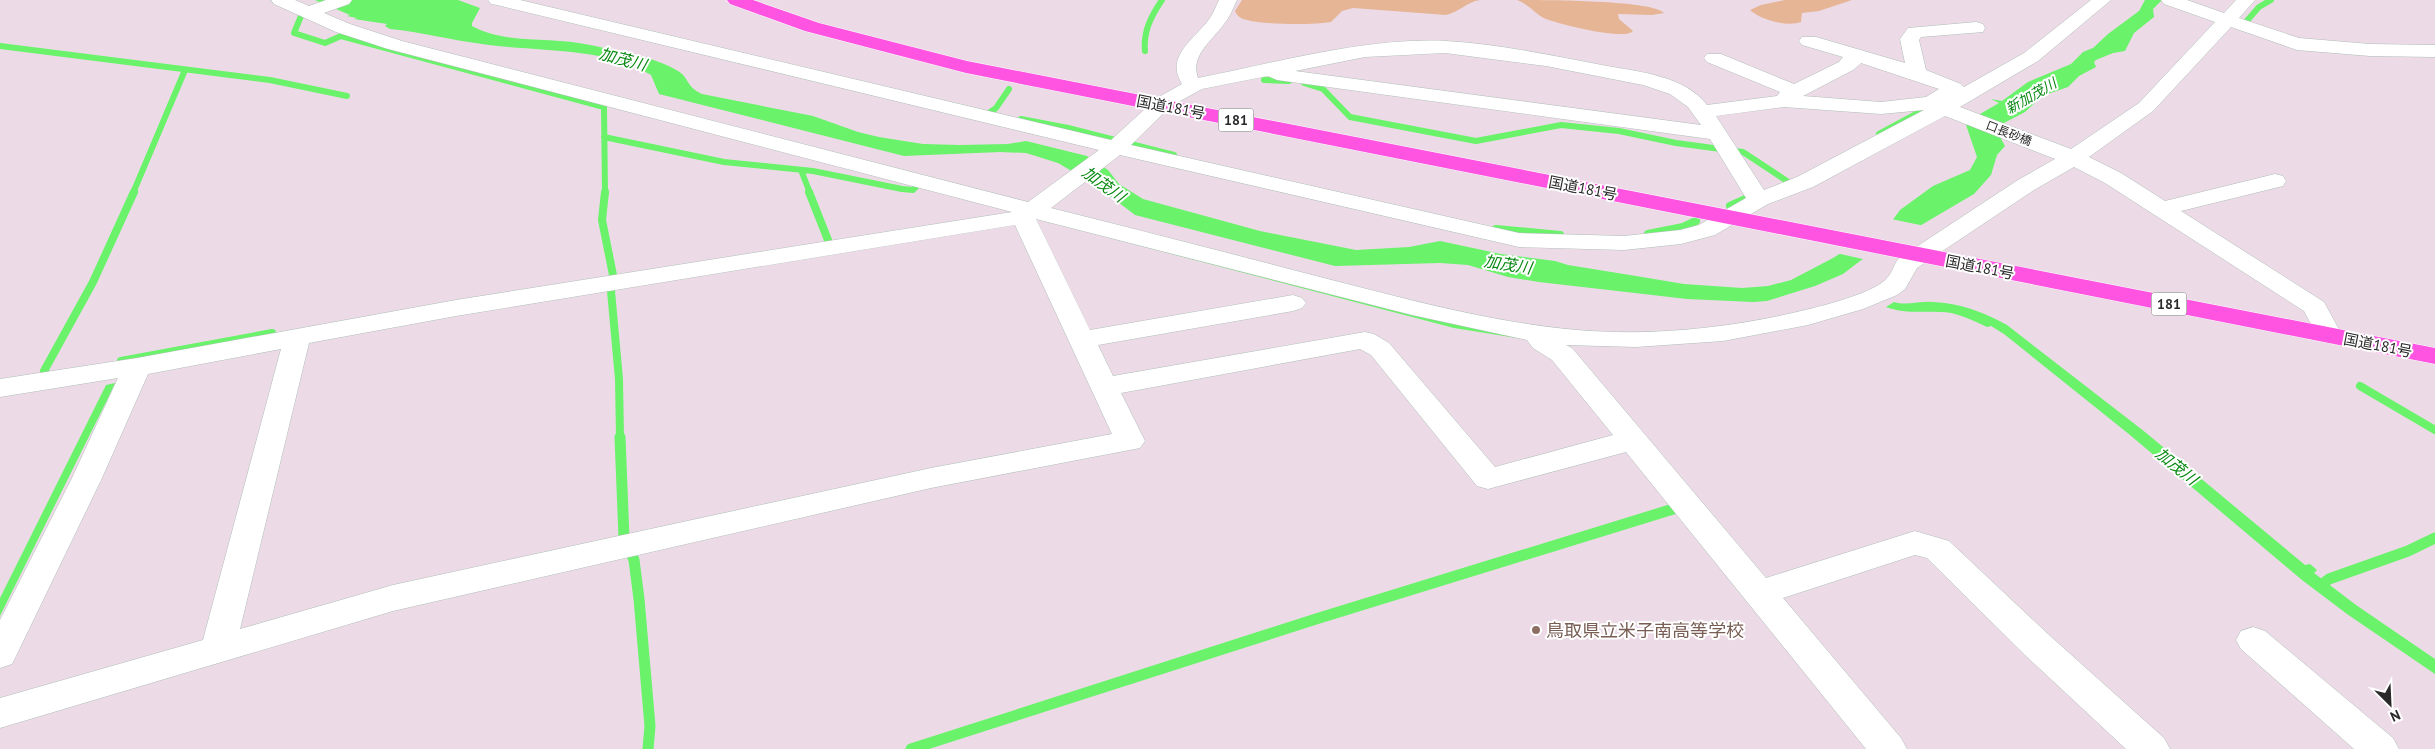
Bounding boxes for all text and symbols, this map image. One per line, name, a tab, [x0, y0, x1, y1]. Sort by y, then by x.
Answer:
water label: 加茂川	[597, 43, 651, 75]
water label: 新加茂川	[2002, 73, 2061, 118]
street label: 国道181号	[1135, 91, 1207, 123]
road number: 181	[1218, 108, 1254, 132]
street label: 口長砂橋	[1984, 117, 2034, 149]
water label: 加茂川	[1079, 162, 1131, 207]
street label: 国道181号	[1547, 172, 1619, 204]
water label: 加茂川	[1483, 250, 1535, 278]
street label: 国道181号	[1944, 251, 2016, 283]
road number: 181	[2152, 292, 2186, 316]
street label: 国道181号	[2342, 329, 2414, 361]
water label: 加茂川	[2152, 443, 2203, 490]
place label: 鳥取県立米子南高等学校	[1546, 619, 1744, 642]
marker: 鳥取県立米子南高等学校	[1530, 624, 1542, 636]
north arrow	[2365, 679, 2415, 729]
text: N	[2387, 706, 2403, 726]

